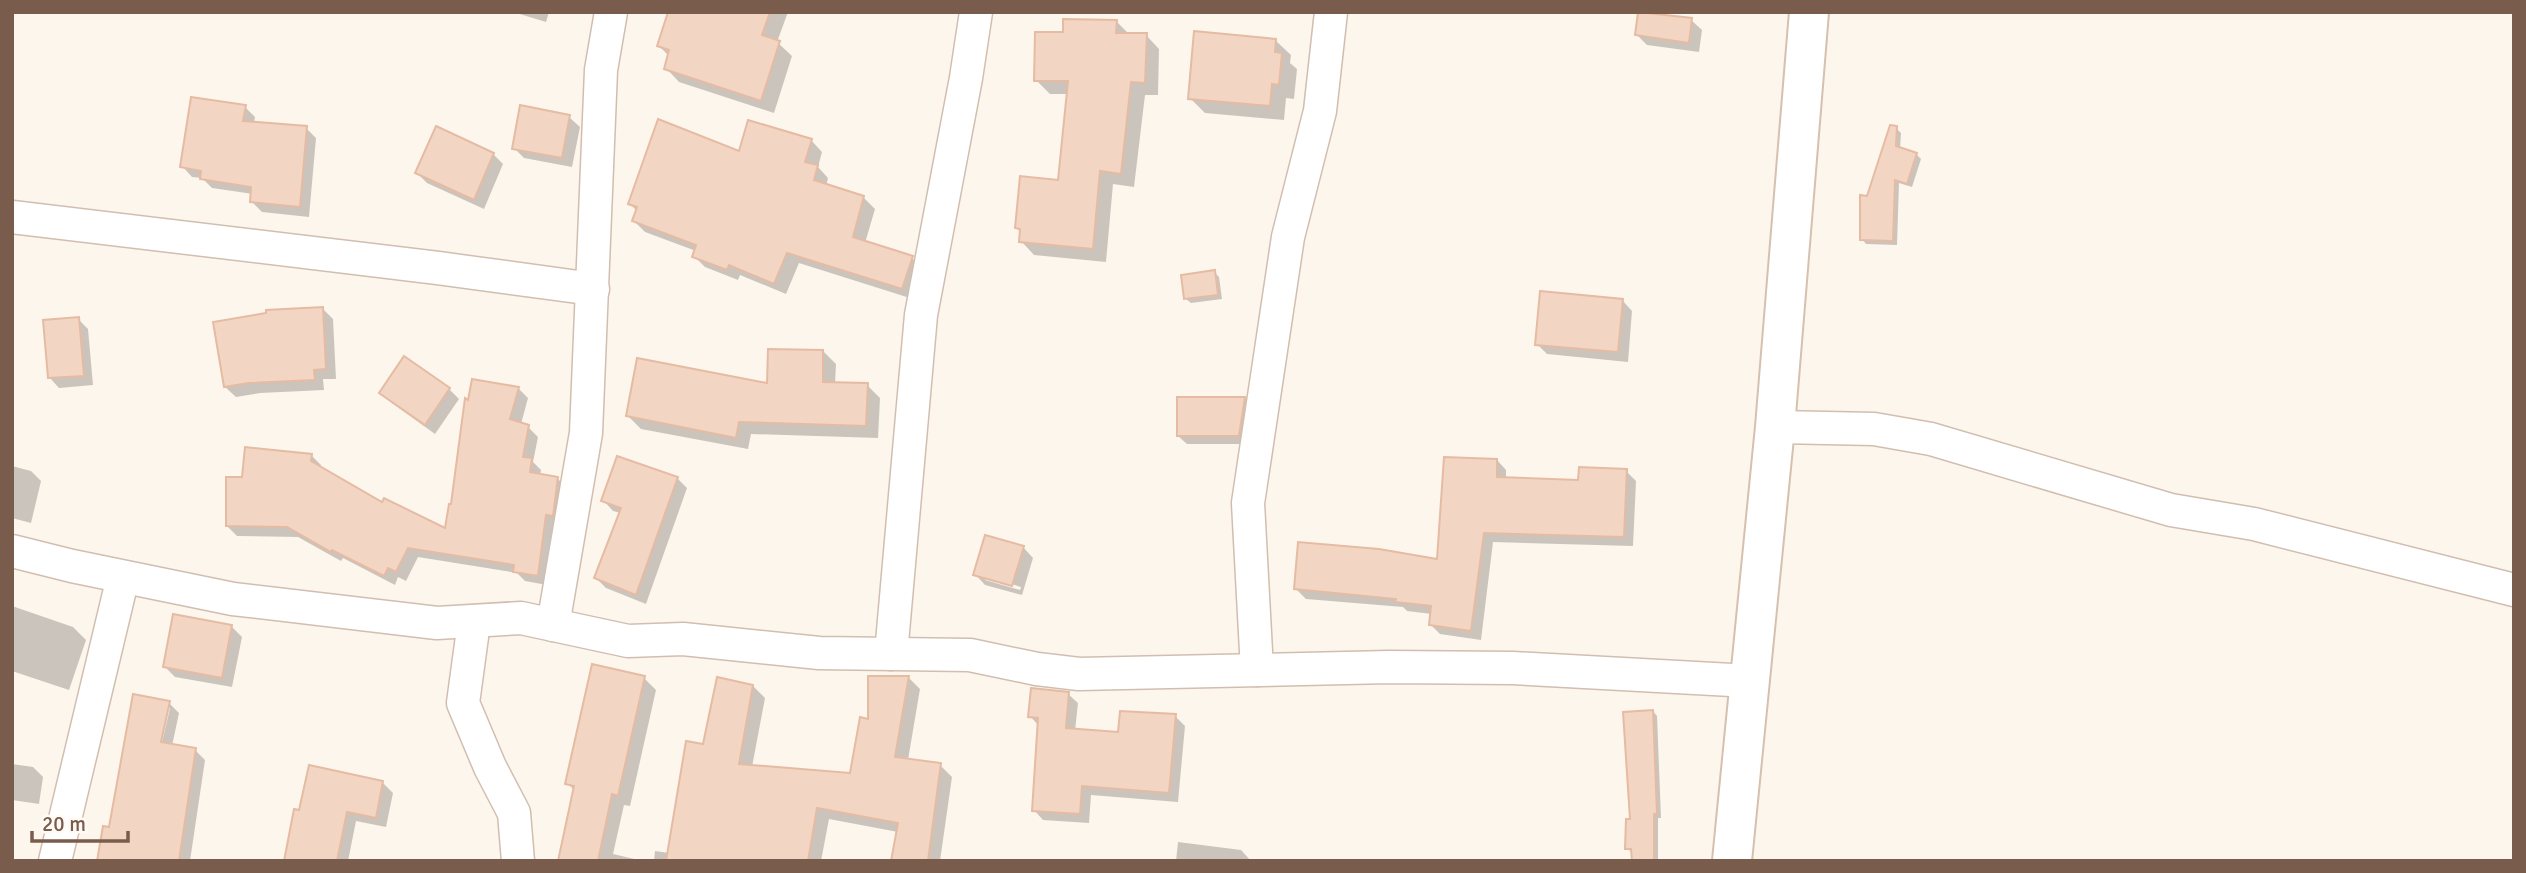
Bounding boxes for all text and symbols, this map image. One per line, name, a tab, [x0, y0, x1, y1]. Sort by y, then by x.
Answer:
scale bar	[32, 800, 128, 844]
text: 20 m	[42, 811, 86, 837]

